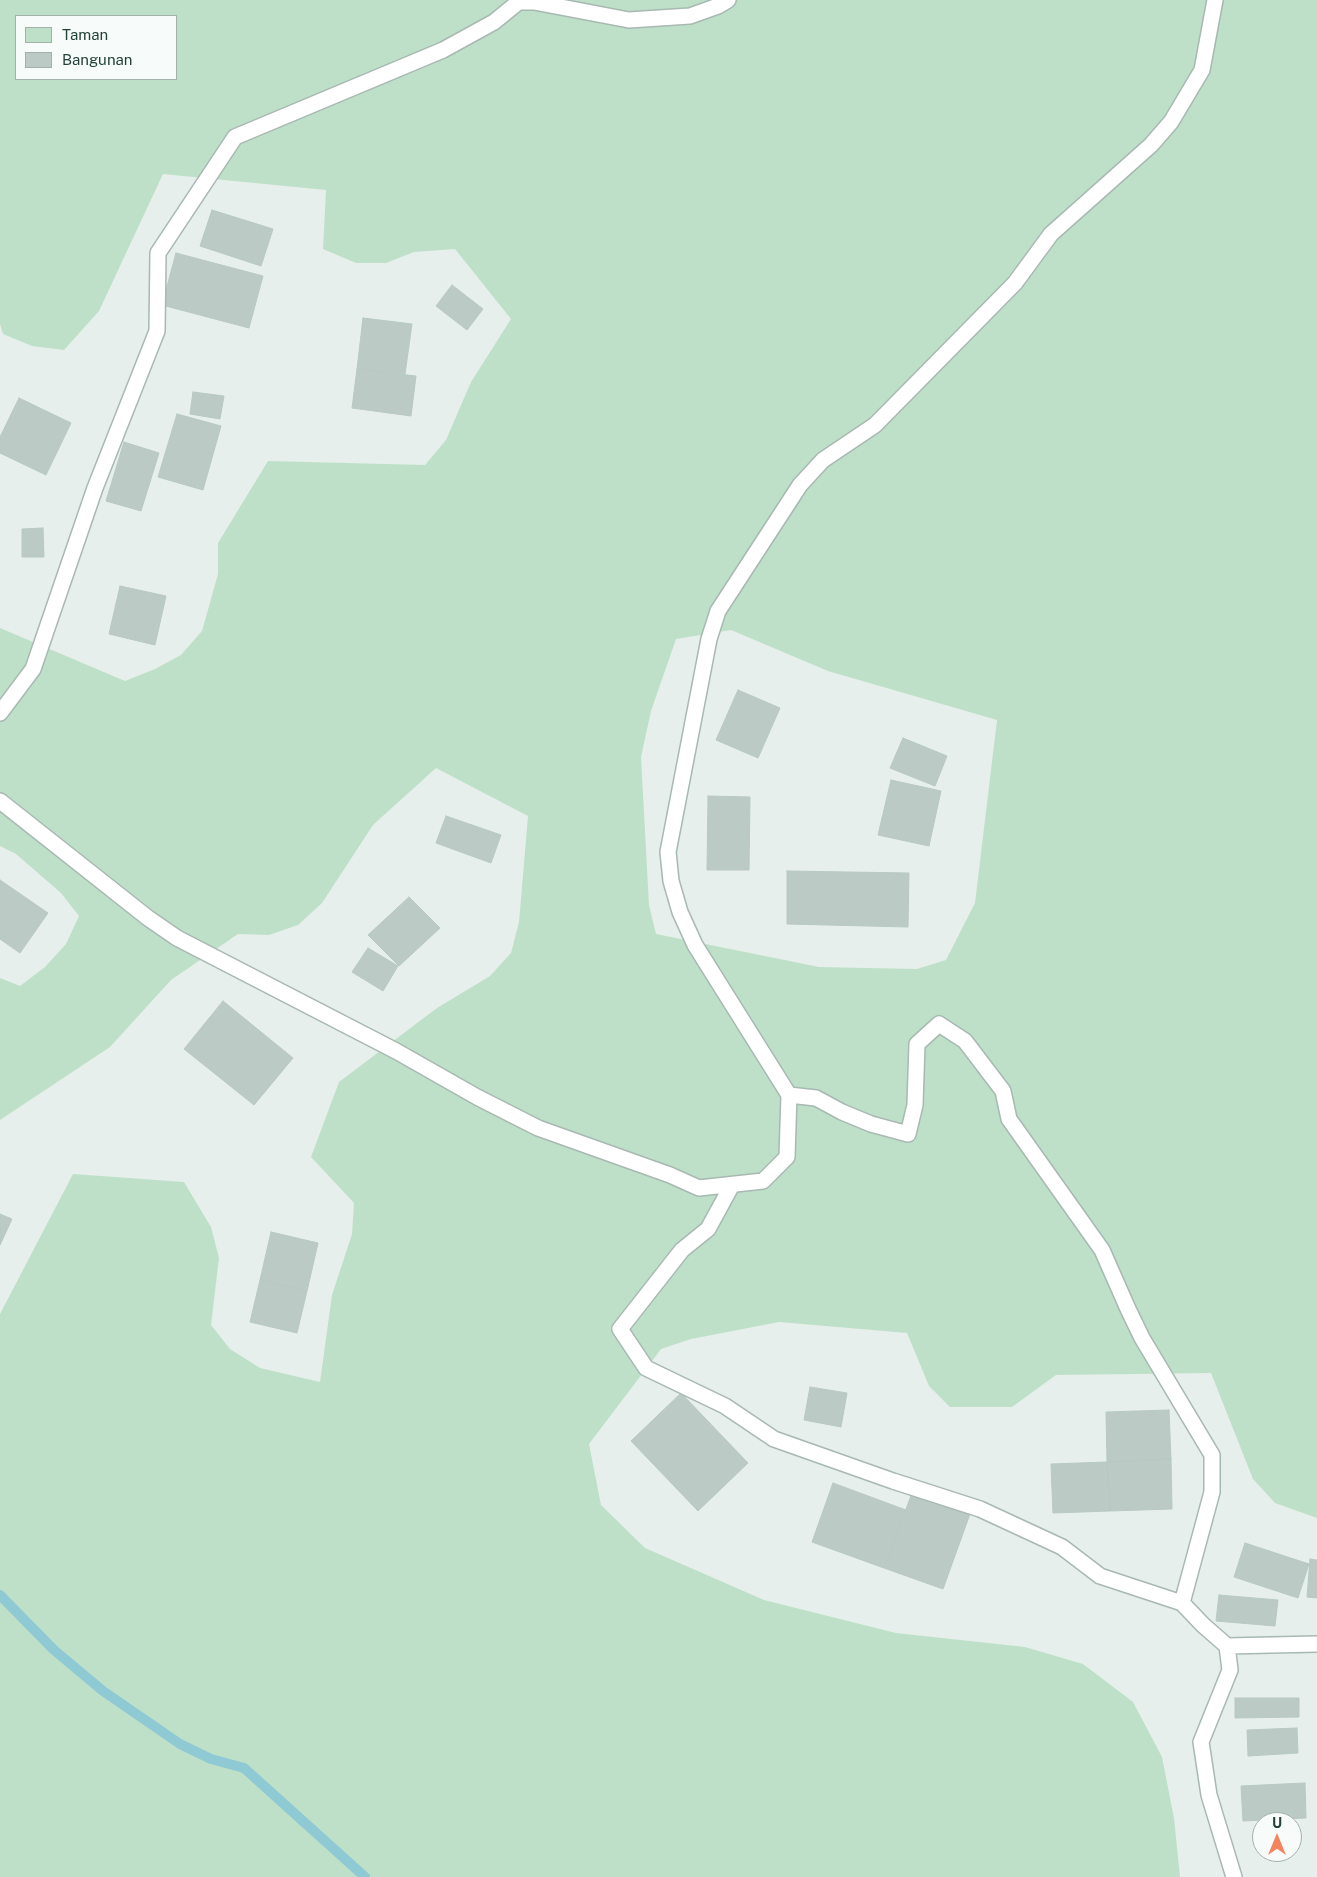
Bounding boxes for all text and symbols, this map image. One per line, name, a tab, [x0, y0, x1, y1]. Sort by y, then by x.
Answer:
legend	[15, 15, 178, 80]
text: Taman	[62, 26, 108, 43]
text: Bangunan	[62, 51, 133, 68]
north arrow	[1252, 1812, 1302, 1862]
text: U	[1272, 1815, 1282, 1831]

